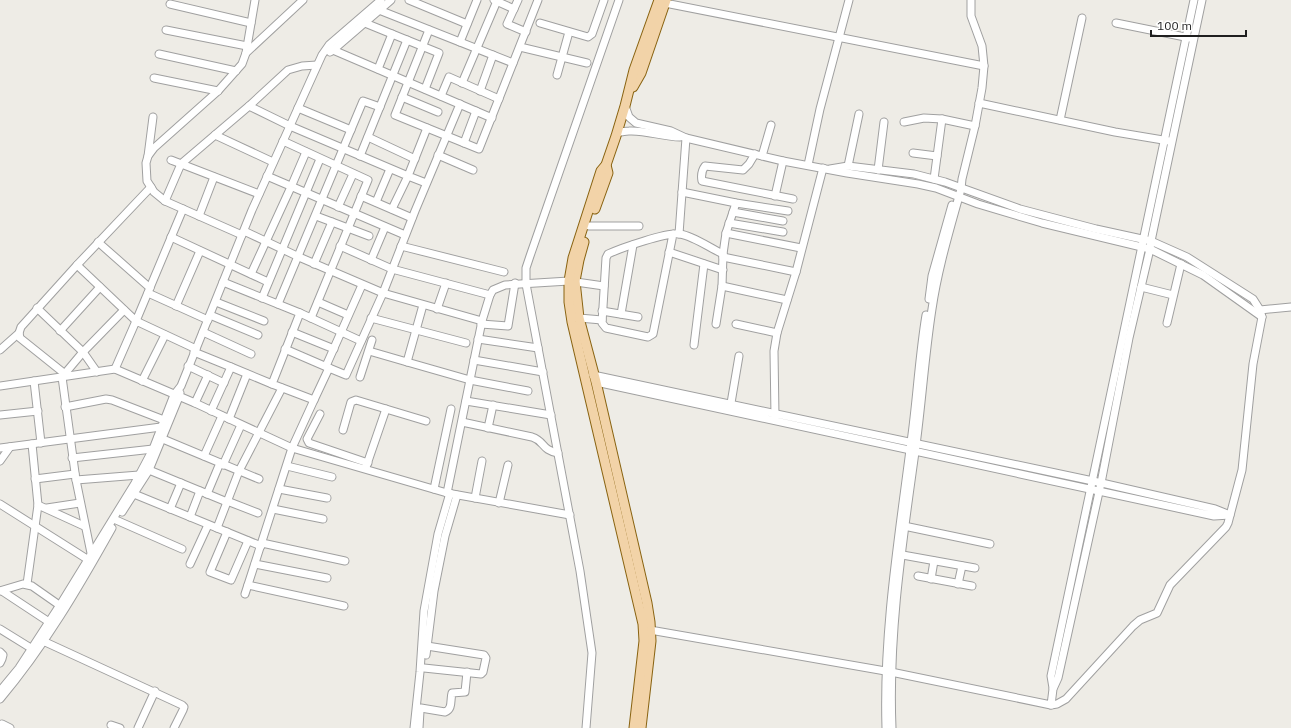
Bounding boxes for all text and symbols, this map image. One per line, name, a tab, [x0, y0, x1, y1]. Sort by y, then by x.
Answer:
scale bar	[1151, 12, 1246, 38]
text: 100 m	[1157, 18, 1192, 33]

